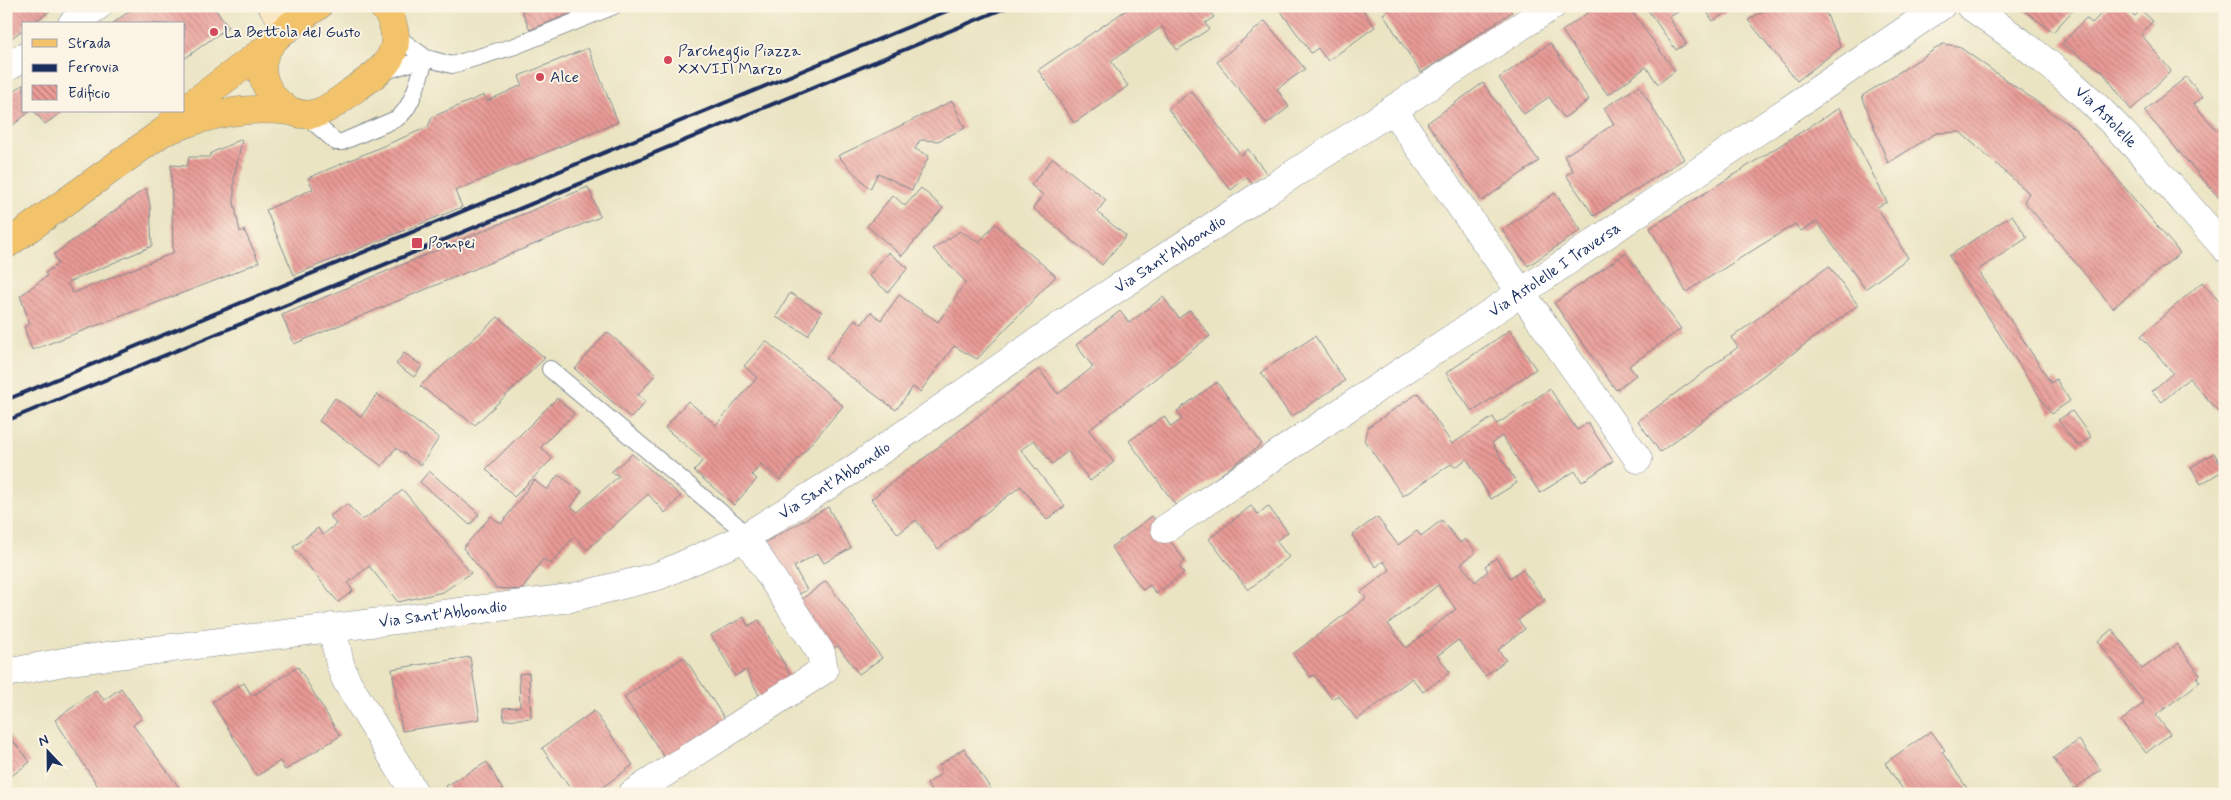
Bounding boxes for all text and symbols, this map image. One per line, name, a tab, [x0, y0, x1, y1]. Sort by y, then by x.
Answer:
legend	[22, 22, 185, 112]
place label: La Bettola del Gusto	[224, 22, 361, 43]
marker: La Bettola del Gusto	[208, 26, 220, 38]
text: Strada	[68, 34, 111, 54]
place label: Parcheggio Piazza XXVIII Marzo	[678, 41, 801, 80]
marker: Parcheggio Piazza XXVIII Marzo	[662, 54, 674, 66]
text: Ferrovia	[68, 58, 119, 78]
place label: Alce	[550, 67, 579, 88]
marker: Alce	[534, 71, 546, 83]
street label: Via Astolelle	[2070, 81, 2142, 153]
text: Edificio	[68, 84, 110, 104]
street label: Via Sant'Abbondio	[1110, 210, 1230, 298]
street label: Via Astolelle I Traversa	[1485, 217, 1625, 322]
place label: Pompei	[428, 233, 475, 254]
marker: Pompei	[410, 236, 424, 250]
street label: Via Sant'Abbondio	[774, 436, 895, 524]
street label: Via Sant'Abbondio	[378, 595, 508, 632]
north arrow	[22, 728, 72, 778]
text: N	[36, 731, 51, 751]

